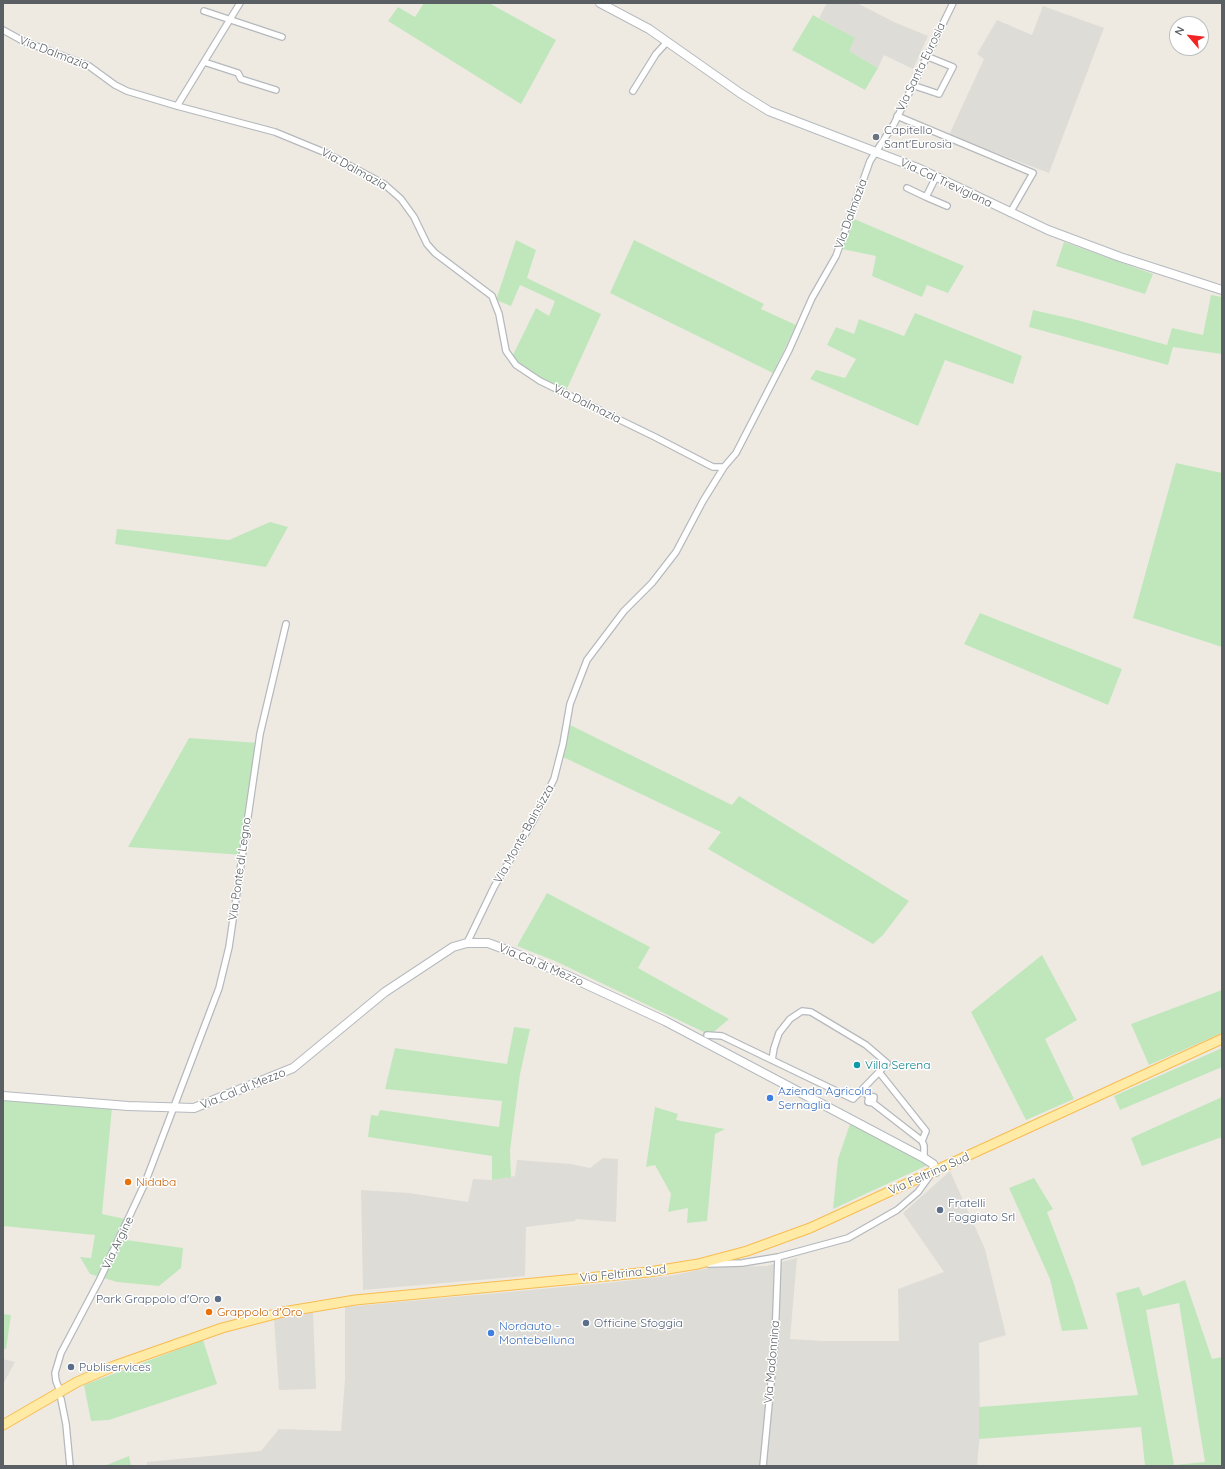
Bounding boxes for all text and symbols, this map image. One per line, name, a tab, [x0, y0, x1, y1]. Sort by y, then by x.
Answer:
north arrow	[1169, 16, 1209, 56]
street label: Via Santa Eurosia	[893, 20, 949, 114]
text: N	[1171, 24, 1187, 38]
street label: Via Dalmazia	[17, 33, 91, 73]
place label: Capitello Sant'Eurosia	[884, 123, 952, 151]
marker: Capitello Sant'Eurosia	[871, 132, 881, 142]
street label: Via Dalmazia	[318, 145, 390, 193]
street label: Via Cal Trevigiana	[898, 155, 994, 211]
street label: Via Dalmazia	[832, 177, 870, 251]
street label: Via Dalmazia	[551, 381, 623, 427]
street label: Via Monte Bainsizza	[491, 782, 557, 886]
street label: Via Ponte di Legno	[226, 816, 254, 922]
street label: Via Cal di Mezzo	[496, 941, 586, 989]
place label: Villa Serena	[865, 1058, 930, 1072]
marker: Villa Serena	[852, 1060, 862, 1070]
street label: Via Cal di Mezzo	[198, 1065, 288, 1113]
place label: Azienda Agricola Sernaglia	[778, 1084, 872, 1112]
marker: Azienda Agricola Sernaglia	[765, 1093, 775, 1103]
street label: Via Feltrina Sud	[886, 1150, 972, 1198]
place label: Nidaba	[136, 1175, 176, 1189]
marker: Nidaba	[123, 1177, 133, 1187]
place label: Fratelli Foggiato Srl	[948, 1196, 1015, 1224]
marker: Fratelli Foggiato Srl	[935, 1205, 945, 1215]
street label: Via Argine	[99, 1214, 137, 1272]
street label: Via Feltrina Sud	[579, 1262, 667, 1286]
place label: Park Grappolo d'Oro	[96, 1292, 210, 1306]
marker: Park Grappolo d'Oro	[213, 1294, 223, 1304]
place label: Grappolo d'Oro	[217, 1305, 302, 1319]
marker: Grappolo d'Oro	[204, 1307, 214, 1317]
place label: Officine Sfoggia	[594, 1316, 683, 1330]
marker: Officine Sfoggia	[581, 1318, 591, 1328]
place label: Nordauto - Montebelluna	[499, 1319, 574, 1347]
street label: Via Madonnina	[761, 1320, 783, 1404]
marker: Nordauto - Montebelluna	[486, 1328, 496, 1338]
place label: Publiservices	[79, 1360, 151, 1374]
marker: Publiservices	[66, 1362, 76, 1372]

